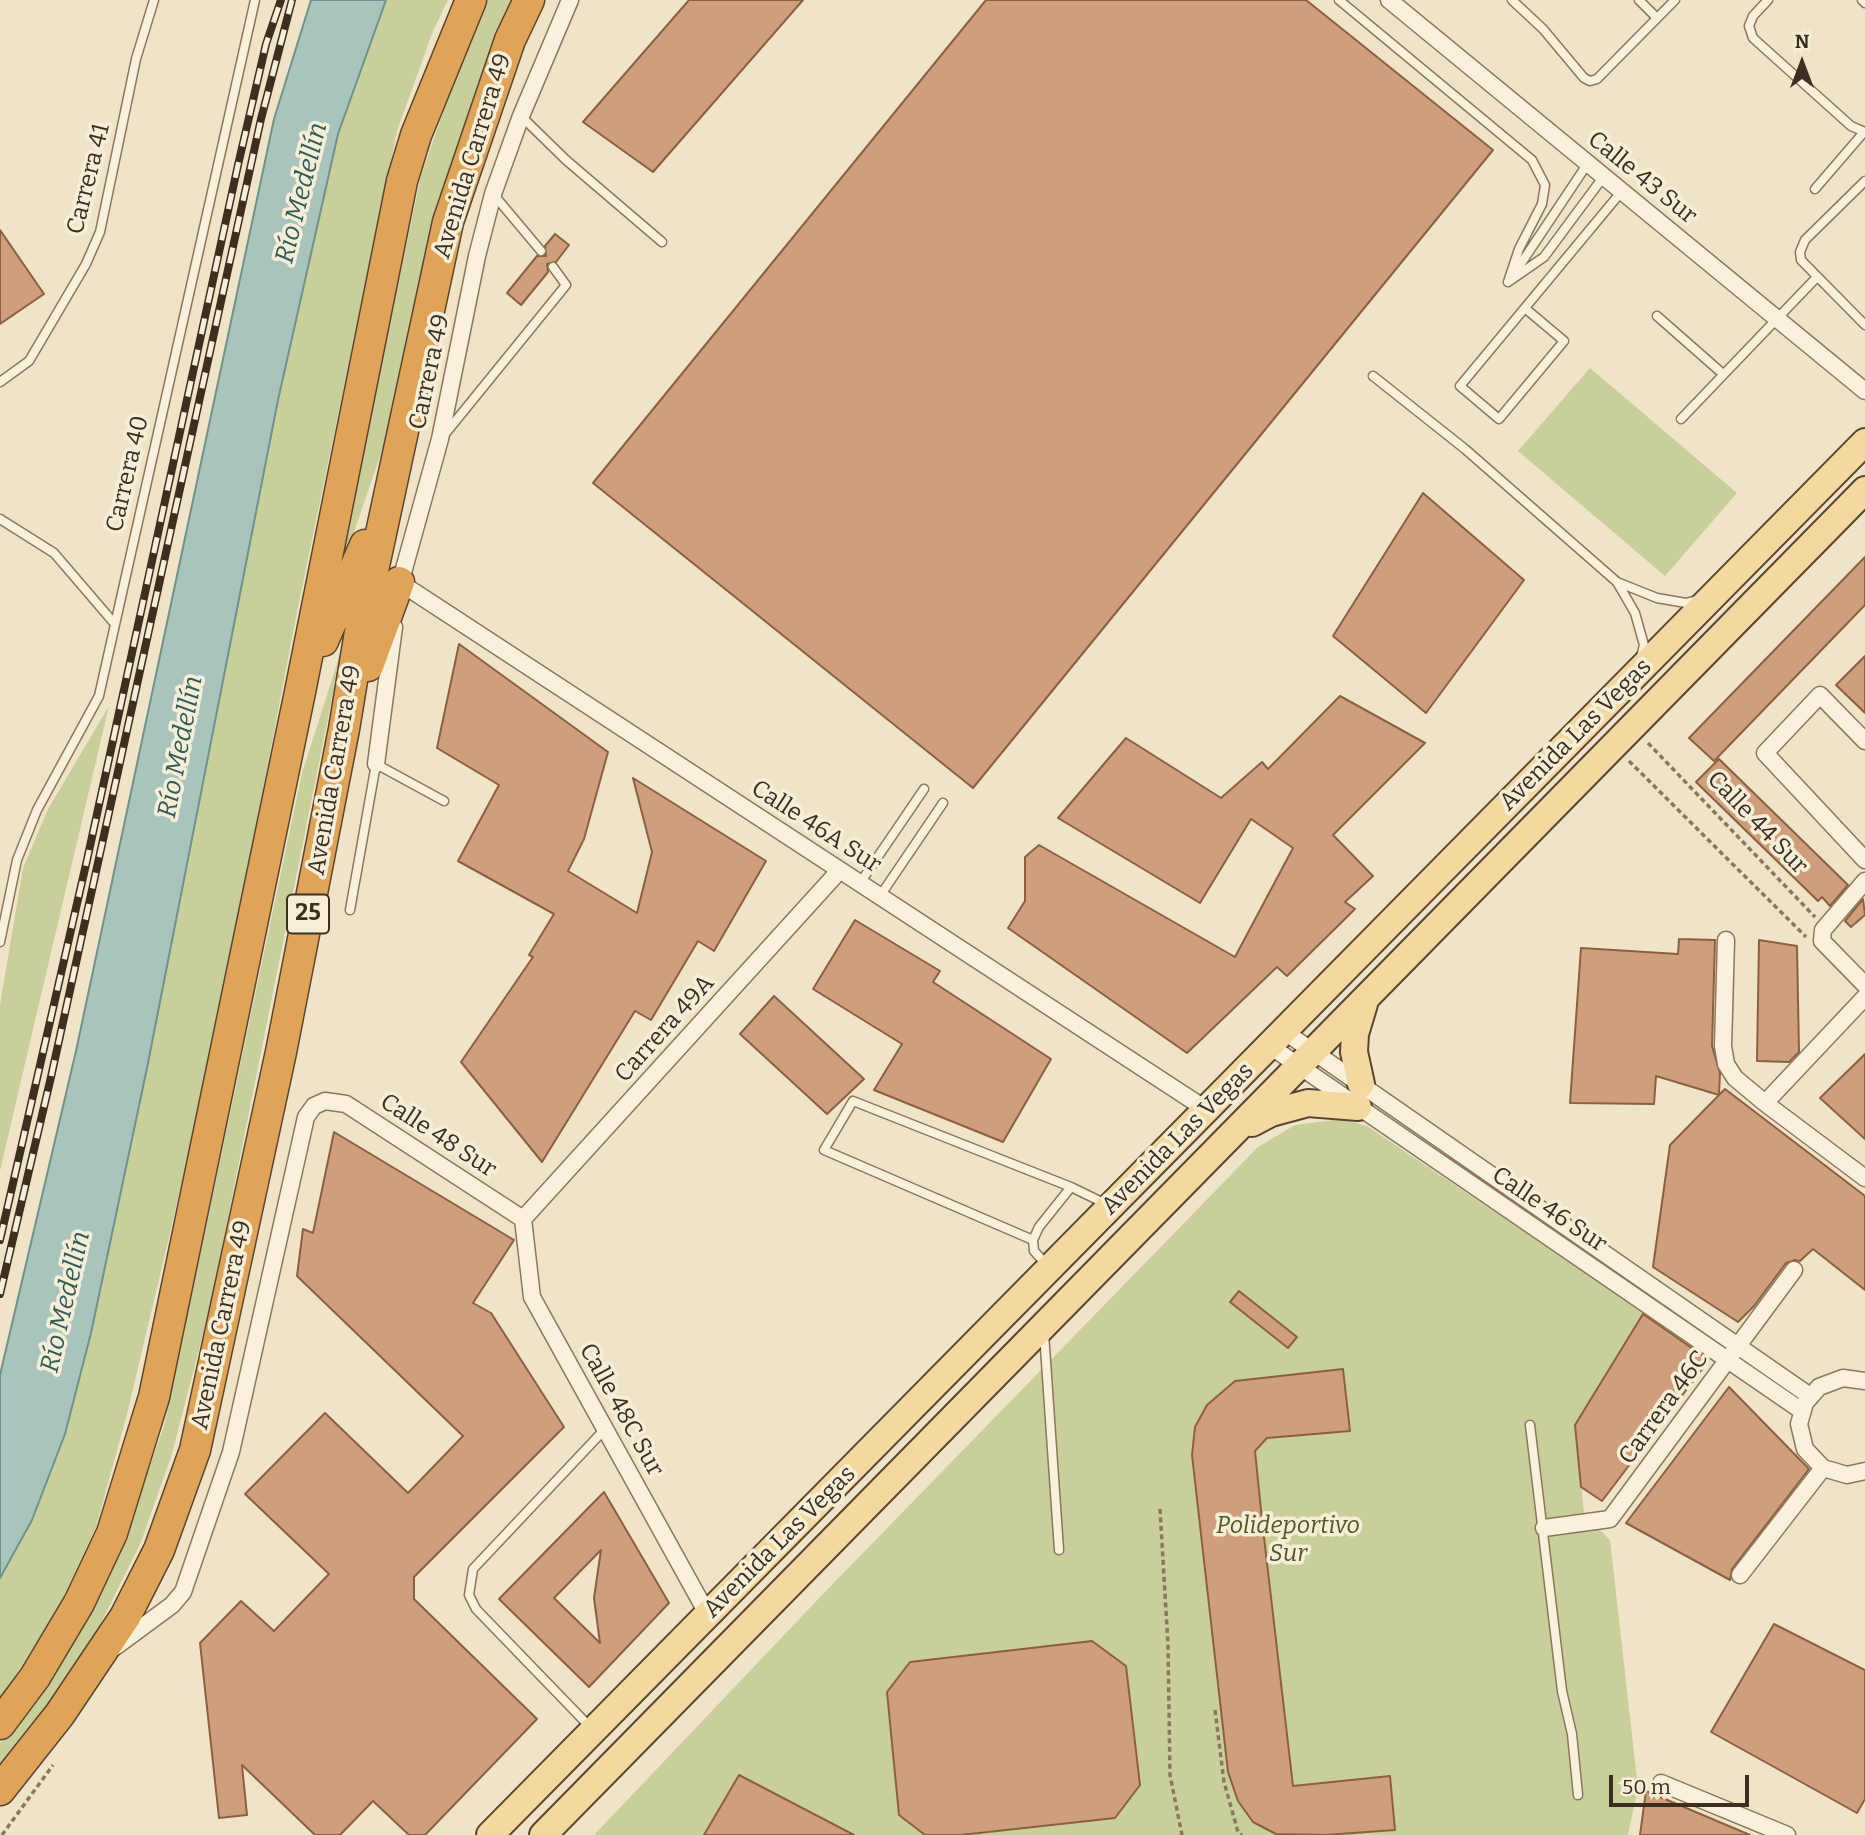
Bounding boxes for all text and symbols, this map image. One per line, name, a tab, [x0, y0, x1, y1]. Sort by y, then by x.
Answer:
north arrow	[1767, 28, 1837, 98]
text: N	[1795, 30, 1809, 53]
street label: Avenida Carrera 49	[428, 50, 518, 262]
water label: Río Medellín	[269, 119, 335, 267]
street label: Carrera 41	[61, 121, 117, 237]
street label: Calle 43 Sur	[1582, 125, 1702, 231]
street label: Carrera 49	[404, 312, 456, 432]
street label: Carrera 40	[101, 413, 155, 535]
street label: Avenida Las Vegas	[1494, 653, 1658, 817]
street label: Avenida Carrera 49	[302, 663, 368, 877]
water label: Río Medellín	[152, 673, 210, 821]
street label: Calle 44 Sur	[1701, 765, 1813, 881]
street label: Calle 46A Sur	[746, 774, 886, 880]
road number: 25	[287, 894, 329, 934]
street label: Carrera 49A	[609, 969, 721, 1089]
street label: Avenida Las Vegas	[1096, 1057, 1260, 1221]
street label: Calle 48 Sur	[375, 1088, 501, 1184]
street label: Calle 46 Sur	[1486, 1161, 1612, 1259]
street label: Avenida Carrera 49	[186, 1218, 258, 1432]
water label: Río Medellín	[35, 1228, 97, 1376]
street label: Calle 48C Sur	[573, 1338, 669, 1482]
street label: Carrera 46C	[1613, 1346, 1715, 1470]
street label: Avenida Las Vegas	[698, 1460, 862, 1624]
park label: Polideportivo Sur	[1216, 1512, 1360, 1568]
scale bar	[1613, 1762, 1753, 1806]
text: 50 m	[1622, 1774, 1671, 1800]

